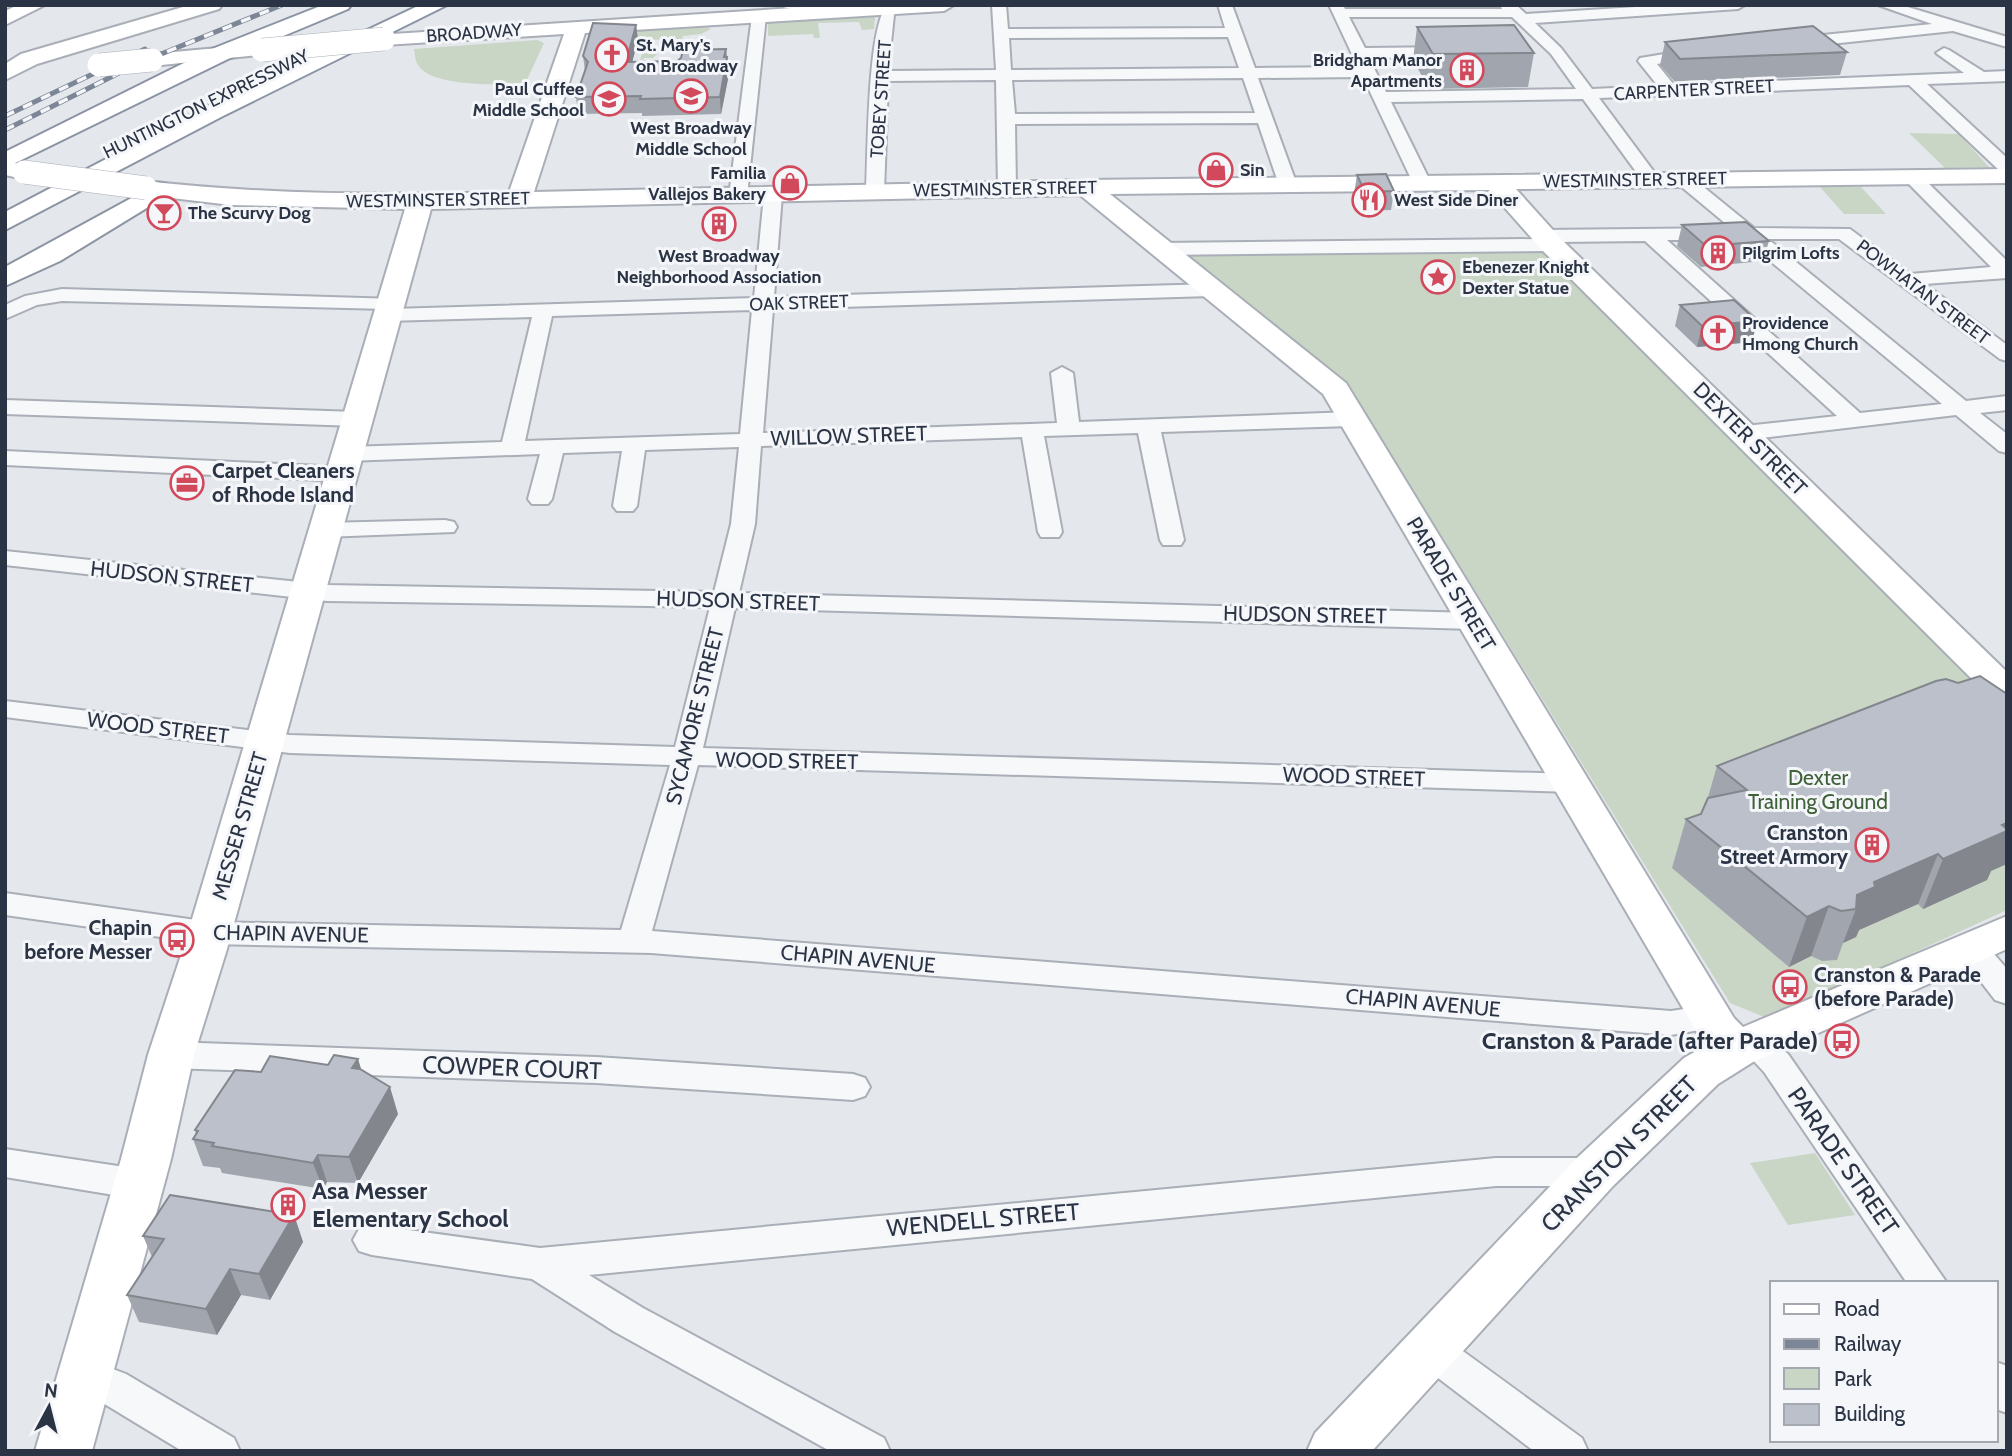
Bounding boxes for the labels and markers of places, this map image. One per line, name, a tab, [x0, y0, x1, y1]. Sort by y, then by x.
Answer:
place label: St. Mary's on Broadway	[636, 34, 738, 77]
church icon: St. Mary's on Broadway	[593, 36, 631, 74]
place label: Bridgham Manor Apartments	[1313, 49, 1442, 92]
building icon: Bridgham Manor Apartments	[1448, 51, 1486, 89]
school or university icon: West Broadway Middle School	[672, 77, 710, 115]
place label: Paul Cuffee Middle School	[473, 78, 584, 121]
school or university icon: Paul Cuffee Middle School	[590, 80, 628, 118]
place label: West Broadway Middle School	[630, 117, 752, 160]
shop icon: Sin	[1197, 151, 1235, 189]
place label: Sin	[1240, 159, 1265, 181]
place label: Familia Vallejos Bakery	[648, 162, 766, 205]
shop icon: Familia Vallejos Bakery	[771, 164, 809, 202]
restaurant icon: West Side Diner	[1350, 181, 1388, 219]
place label: West Side Diner	[1394, 189, 1518, 211]
bar icon: The Scurvy Dog	[145, 194, 183, 232]
place label: The Scurvy Dog	[188, 202, 310, 224]
building icon: West Broadway Neighborhood Association	[700, 205, 738, 243]
building icon: Pilgrim Lofts	[1699, 234, 1737, 272]
place label: Pilgrim Lofts	[1742, 242, 1840, 264]
place label: West Broadway Neighborhood Association	[616, 245, 822, 288]
place label: Ebenezer Knight Dexter Statue	[1462, 256, 1589, 299]
place icon: Ebenezer Knight Dexter Statue	[1419, 258, 1457, 296]
place label: Providence Hmong Church	[1742, 312, 1859, 355]
church icon: Providence Hmong Church	[1699, 314, 1737, 352]
place label: Carpet Cleaners of Rhode Island	[212, 458, 355, 507]
office icon: Carpet Cleaners of Rhode Island	[168, 464, 206, 502]
place label: Cranston Street Armory	[1720, 820, 1849, 869]
building icon: Cranston Street Armory	[1853, 826, 1891, 864]
place label: Chapin before Messer	[24, 915, 152, 964]
bus stop icon: Chapin before Messer	[158, 921, 196, 959]
place label: Cranston & Parade (before Parade)	[1814, 962, 1981, 1011]
bus stop icon: Cranston & Parade (before Parade)	[1771, 968, 1809, 1006]
bus stop icon: Cranston & Parade (after Parade)	[1823, 1022, 1861, 1060]
place label: Cranston & Parade (after Parade)	[1482, 1026, 1818, 1055]
place label: Asa Messer Elementary School	[312, 1176, 509, 1233]
building icon: Asa Messer Elementary School	[269, 1186, 307, 1224]

